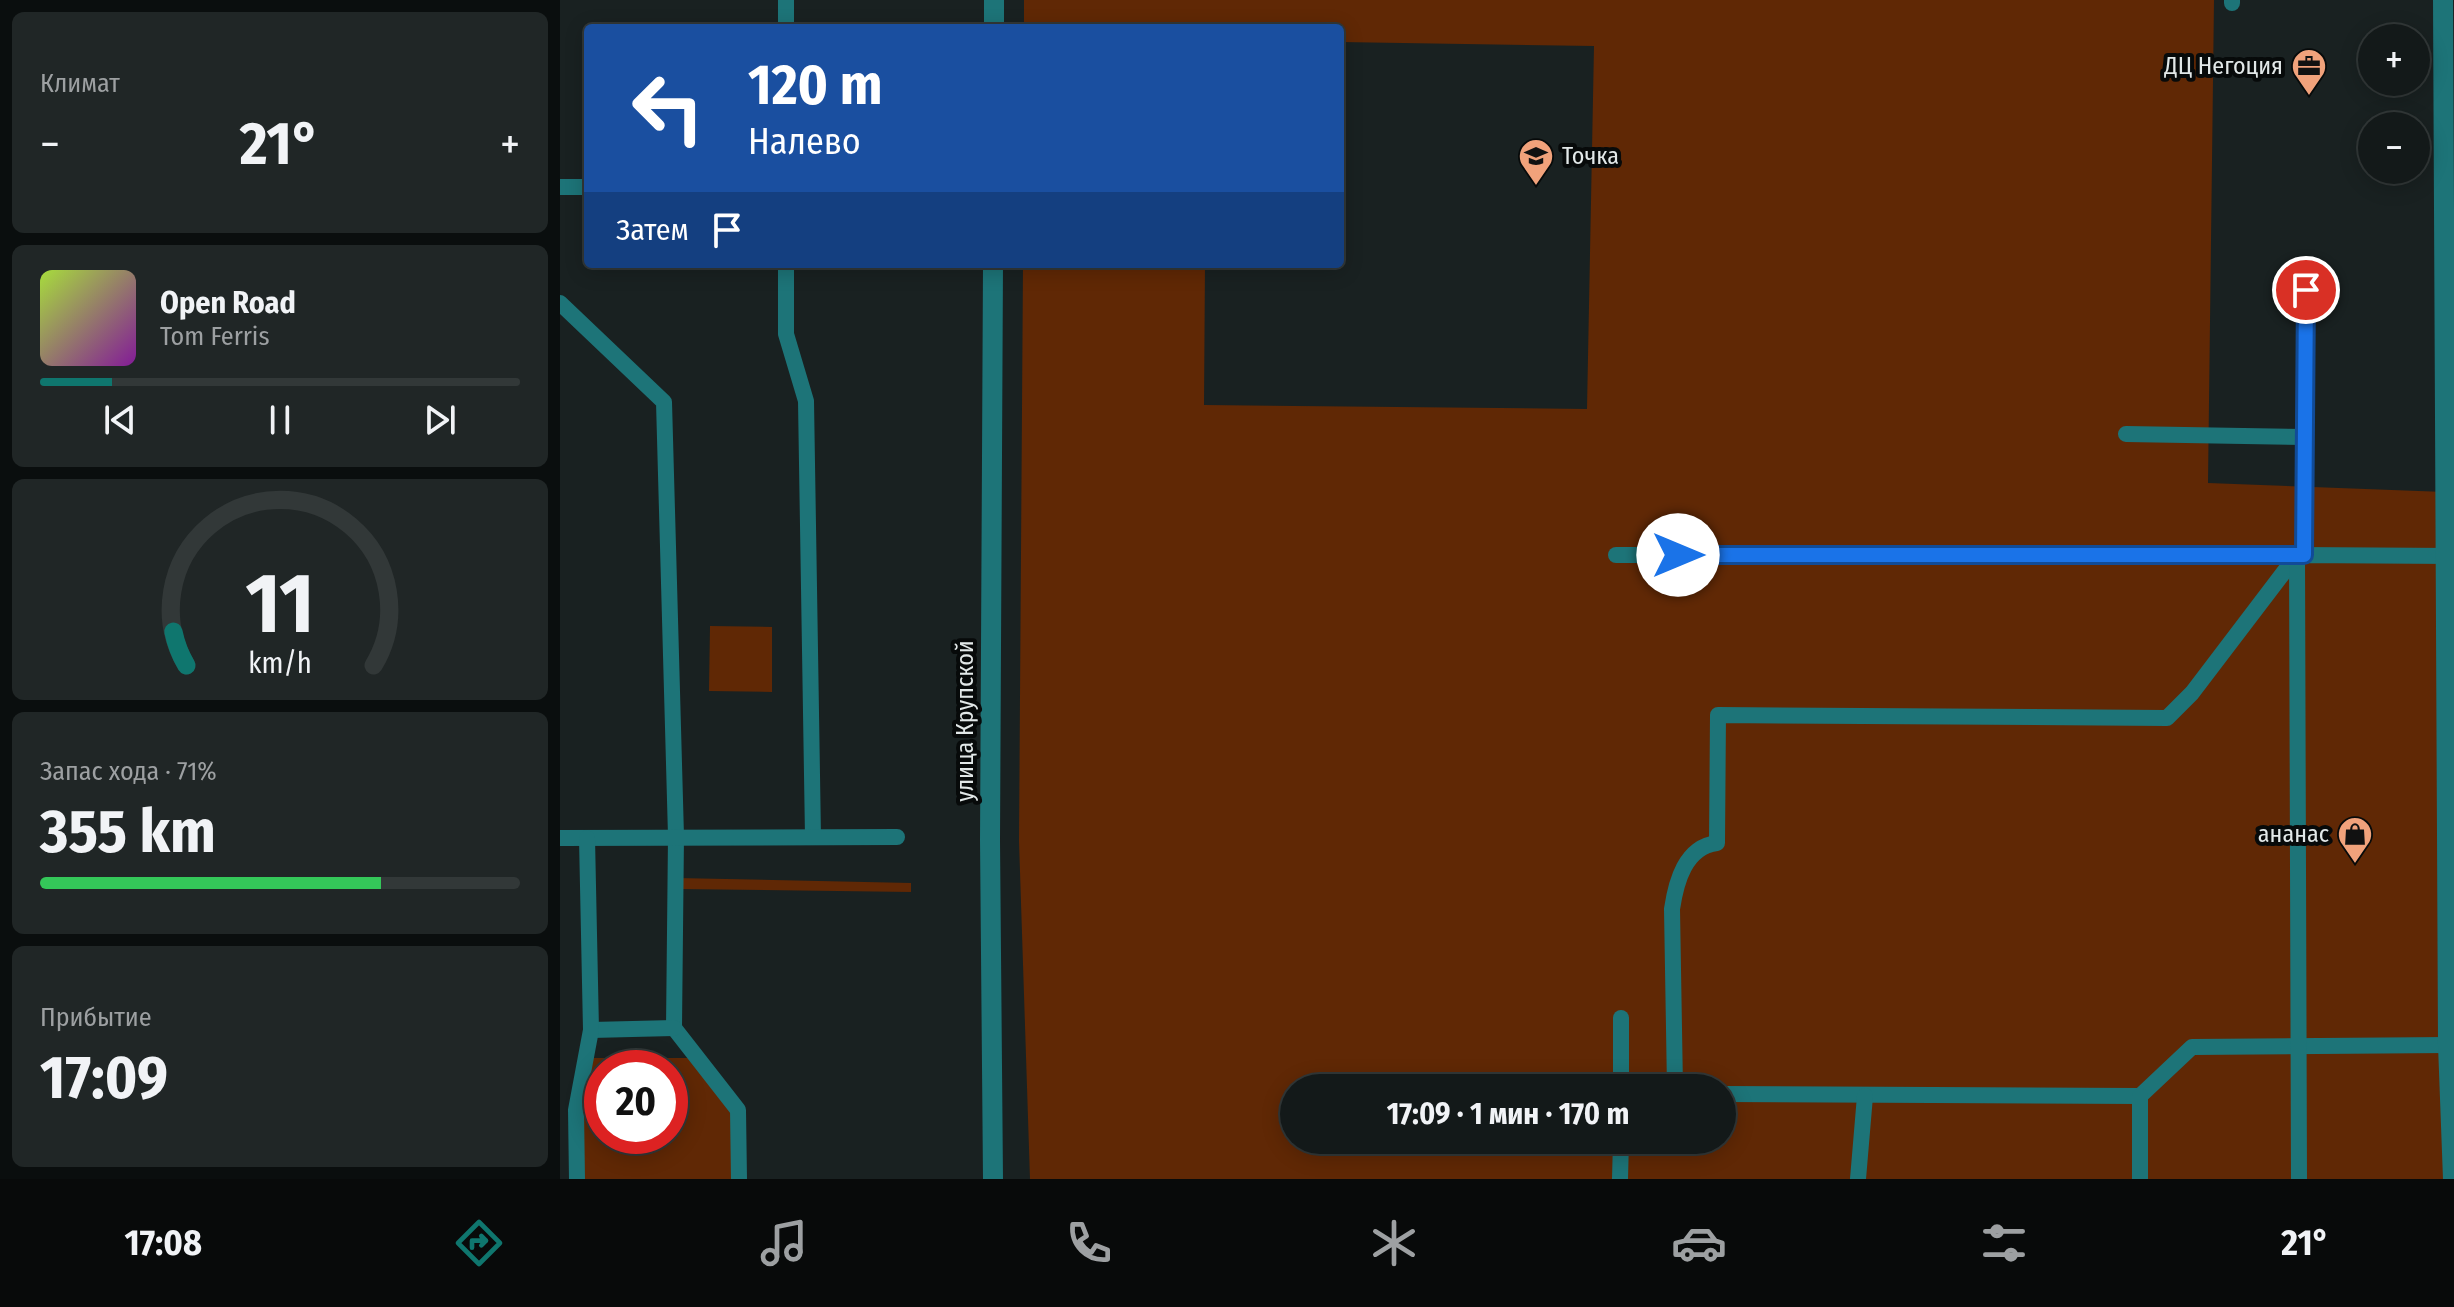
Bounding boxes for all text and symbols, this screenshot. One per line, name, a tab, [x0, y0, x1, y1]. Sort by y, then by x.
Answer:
map controls	[2358, 24, 2430, 184]
button: +	[2358, 24, 2430, 96]
office icon: ДЦ Негоция	[2290, 47, 2328, 97]
text: 120 m	[748, 52, 883, 119]
place label: ДЦ Негоция	[2163, 52, 2283, 80]
icon: left	[616, 56, 720, 160]
text: Климат	[40, 68, 120, 99]
text: 21°	[240, 108, 320, 180]
button: −	[2358, 112, 2430, 184]
text: −	[40, 118, 60, 171]
text: +	[500, 118, 520, 171]
text: Налево	[748, 120, 861, 164]
school or university icon: Точка	[1517, 137, 1555, 187]
place label: Точка	[1562, 142, 1619, 170]
icon: arrive	[705, 208, 749, 252]
text: Затем	[616, 212, 689, 248]
pin	[2272, 256, 2340, 324]
icon: arrive	[2284, 268, 2328, 312]
text: Open Road	[160, 285, 296, 321]
text: Tom Ferris	[160, 321, 270, 352]
icon: previous	[98, 398, 142, 442]
icon: pause	[258, 398, 302, 442]
icon: next	[418, 398, 462, 442]
position arrow	[1636, 513, 1720, 597]
text: 11	[246, 553, 314, 653]
street label: улица Крупской	[951, 640, 979, 802]
text: km/h	[248, 646, 312, 681]
text: Запас хода · 71%	[40, 756, 217, 787]
text: 355 km	[40, 796, 216, 868]
shop icon: ананас	[2336, 815, 2374, 865]
place label: ананас	[2258, 820, 2329, 848]
text: Прибытие	[40, 1002, 152, 1033]
text: 17:09	[40, 1042, 168, 1114]
speed limit sign: 20	[584, 1050, 688, 1154]
text: 17:09 · 1 мин · 170 m	[1387, 1096, 1629, 1132]
icon: directions	[451, 1215, 507, 1271]
icon: music	[756, 1215, 812, 1271]
icon: phone	[1061, 1215, 1117, 1271]
icon: climate	[1366, 1215, 1422, 1271]
icon: car	[1671, 1215, 1727, 1271]
icon: filters	[1976, 1215, 2032, 1271]
text: 17:08	[125, 1221, 202, 1265]
text: 21°	[2281, 1221, 2329, 1265]

